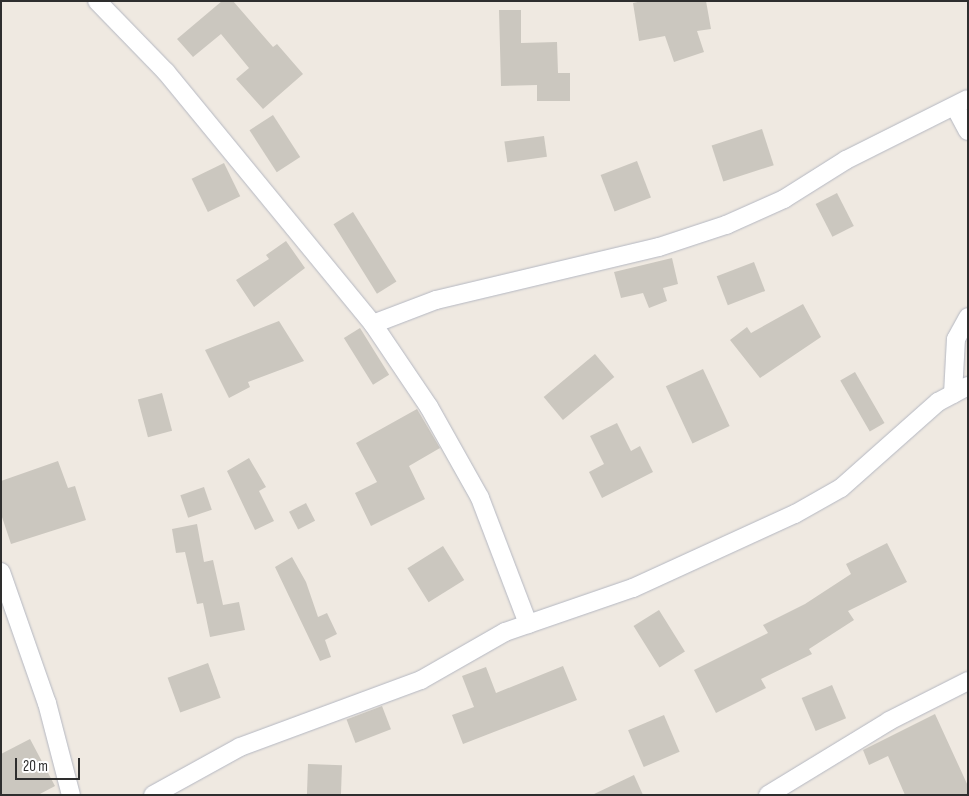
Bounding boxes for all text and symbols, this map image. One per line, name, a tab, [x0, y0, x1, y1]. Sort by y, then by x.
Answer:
scale bar	[18, 748, 82, 780]
text: 20 m	[23, 757, 48, 776]

